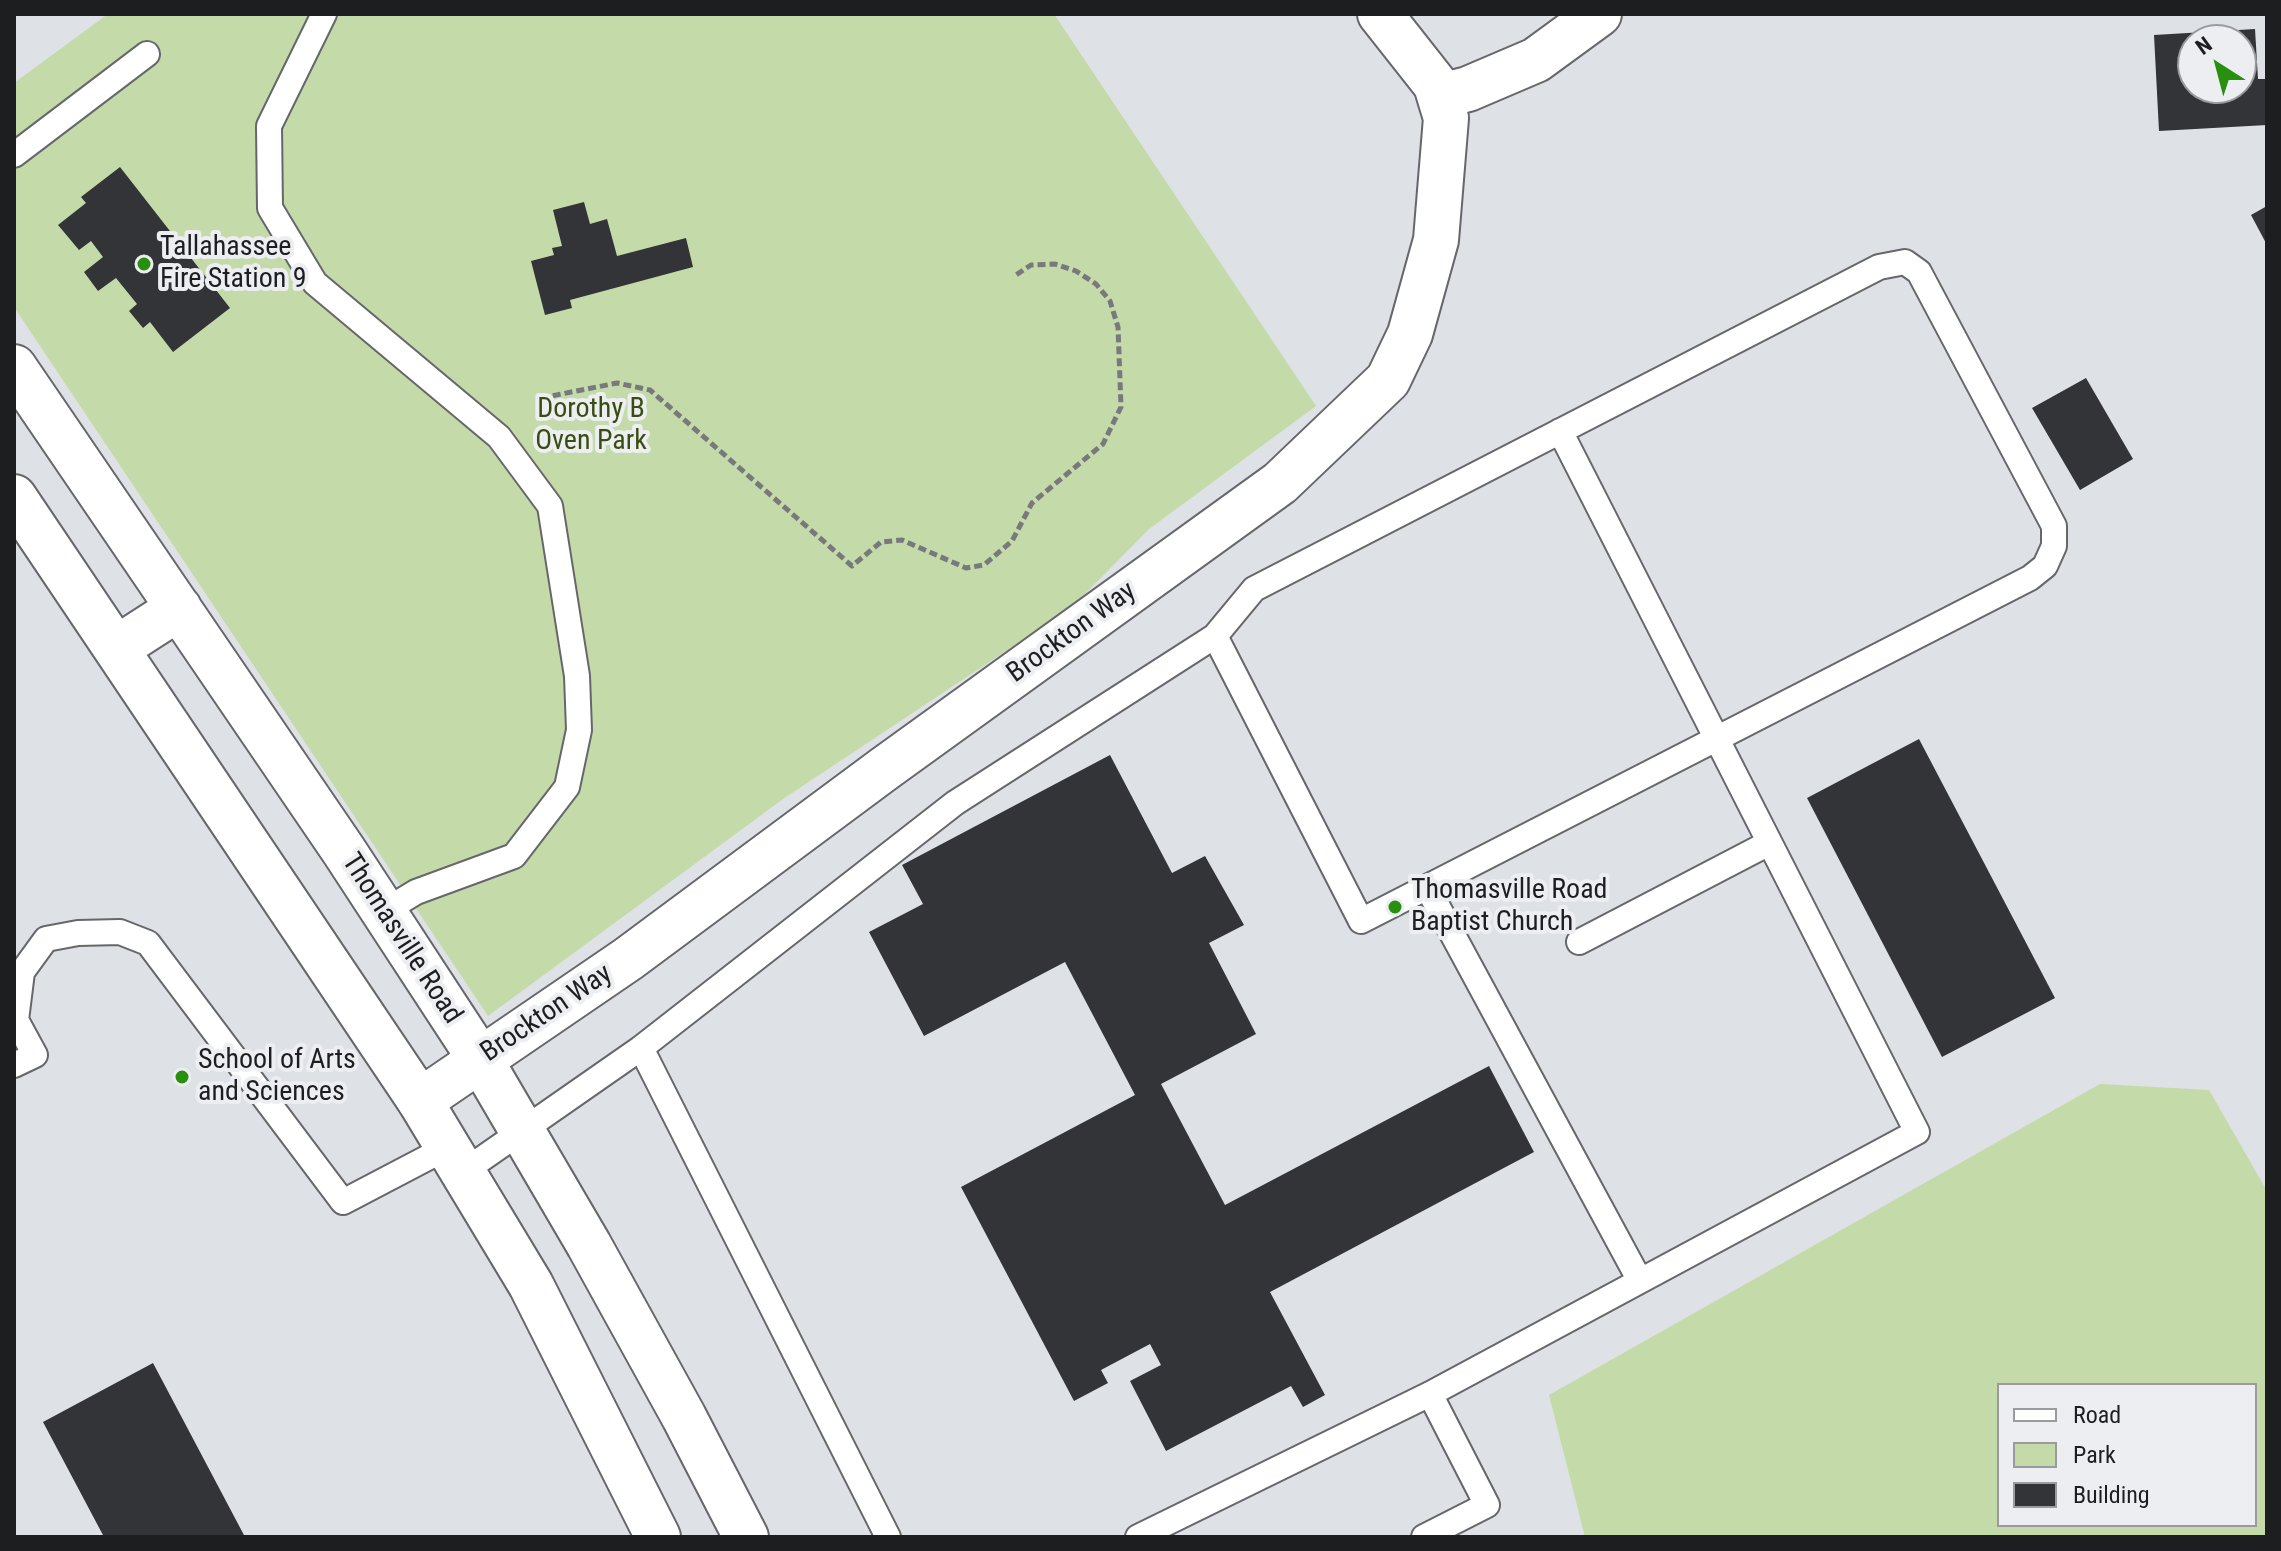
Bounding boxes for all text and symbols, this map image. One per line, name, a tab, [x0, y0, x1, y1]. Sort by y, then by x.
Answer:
north arrow	[2177, 24, 2257, 104]
text: N	[2191, 32, 2217, 60]
place label: Tallahassee Fire Station 9	[160, 231, 307, 297]
marker: Tallahassee Fire Station 9	[135, 255, 153, 273]
park label: Dorothy B Oven Park	[535, 393, 647, 459]
street label: Brockton Way	[1001, 575, 1143, 691]
street label: Thomasville Road	[333, 847, 469, 1031]
place label: Thomasville Road Baptist Church	[1411, 874, 1607, 940]
marker: Thomasville Road Baptist Church	[1386, 898, 1404, 916]
street label: Brockton Way	[475, 958, 619, 1070]
place label: School of Arts and Sciences	[198, 1044, 356, 1110]
marker: School of Arts and Sciences	[173, 1068, 191, 1086]
legend	[1997, 1383, 2257, 1527]
text: Road	[2073, 1401, 2121, 1429]
text: Park	[2073, 1441, 2116, 1469]
text: Building	[2073, 1481, 2150, 1509]

